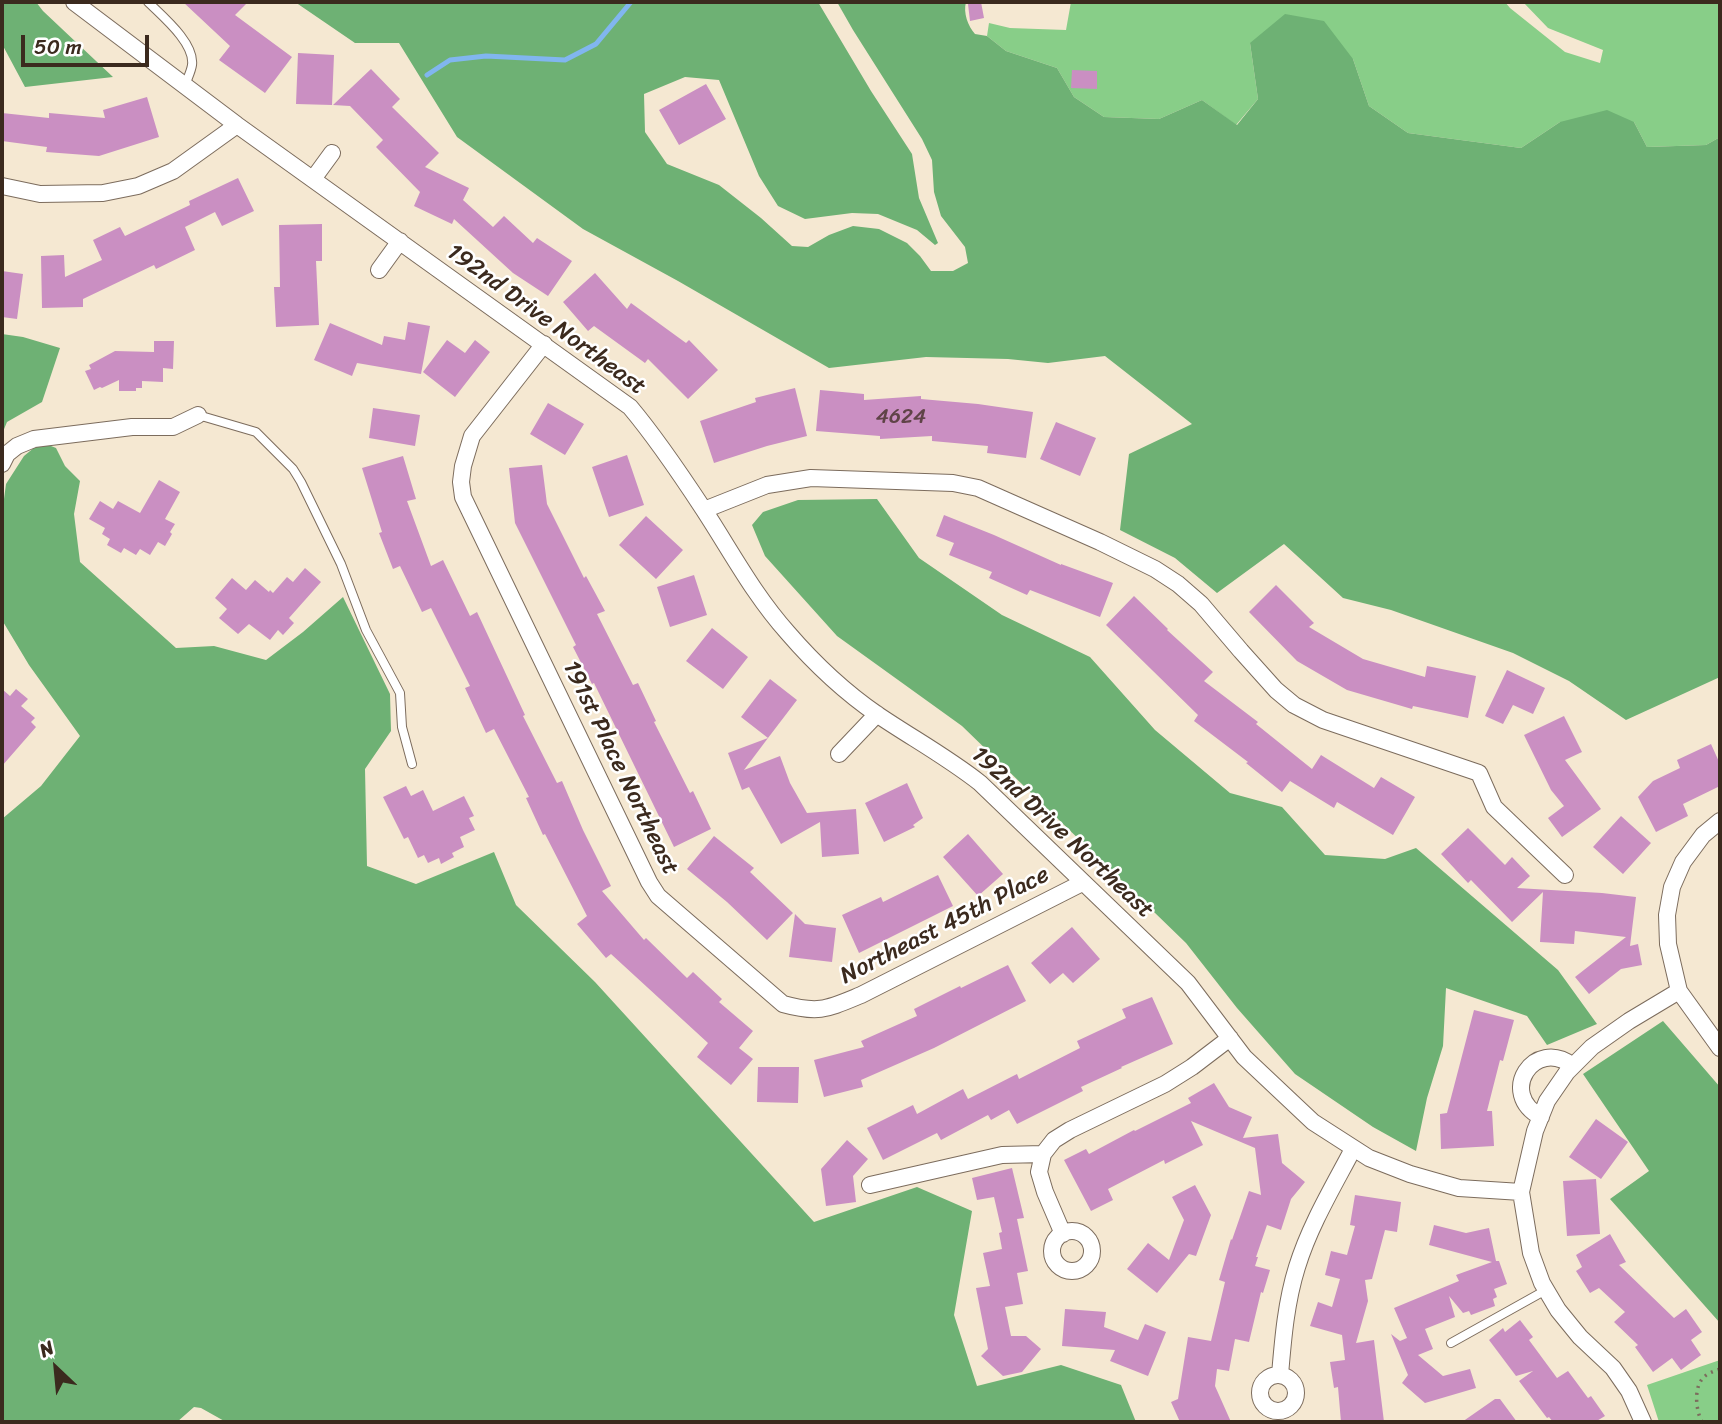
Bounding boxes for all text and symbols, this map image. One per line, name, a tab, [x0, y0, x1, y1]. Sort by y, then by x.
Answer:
scale bar	[24, 21, 152, 65]
text: 50 m	[34, 28, 82, 66]
street label: 192nd Drive Northeast	[441, 238, 651, 402]
house number: 4624	[876, 405, 926, 431]
street label: 191st Place Northeast	[556, 656, 684, 880]
street label: 192nd Drive Northeast	[965, 741, 1159, 925]
street label: Northeast 45th Place	[836, 861, 1054, 991]
text: N	[33, 1331, 60, 1366]
north arrow	[21, 1333, 91, 1403]

